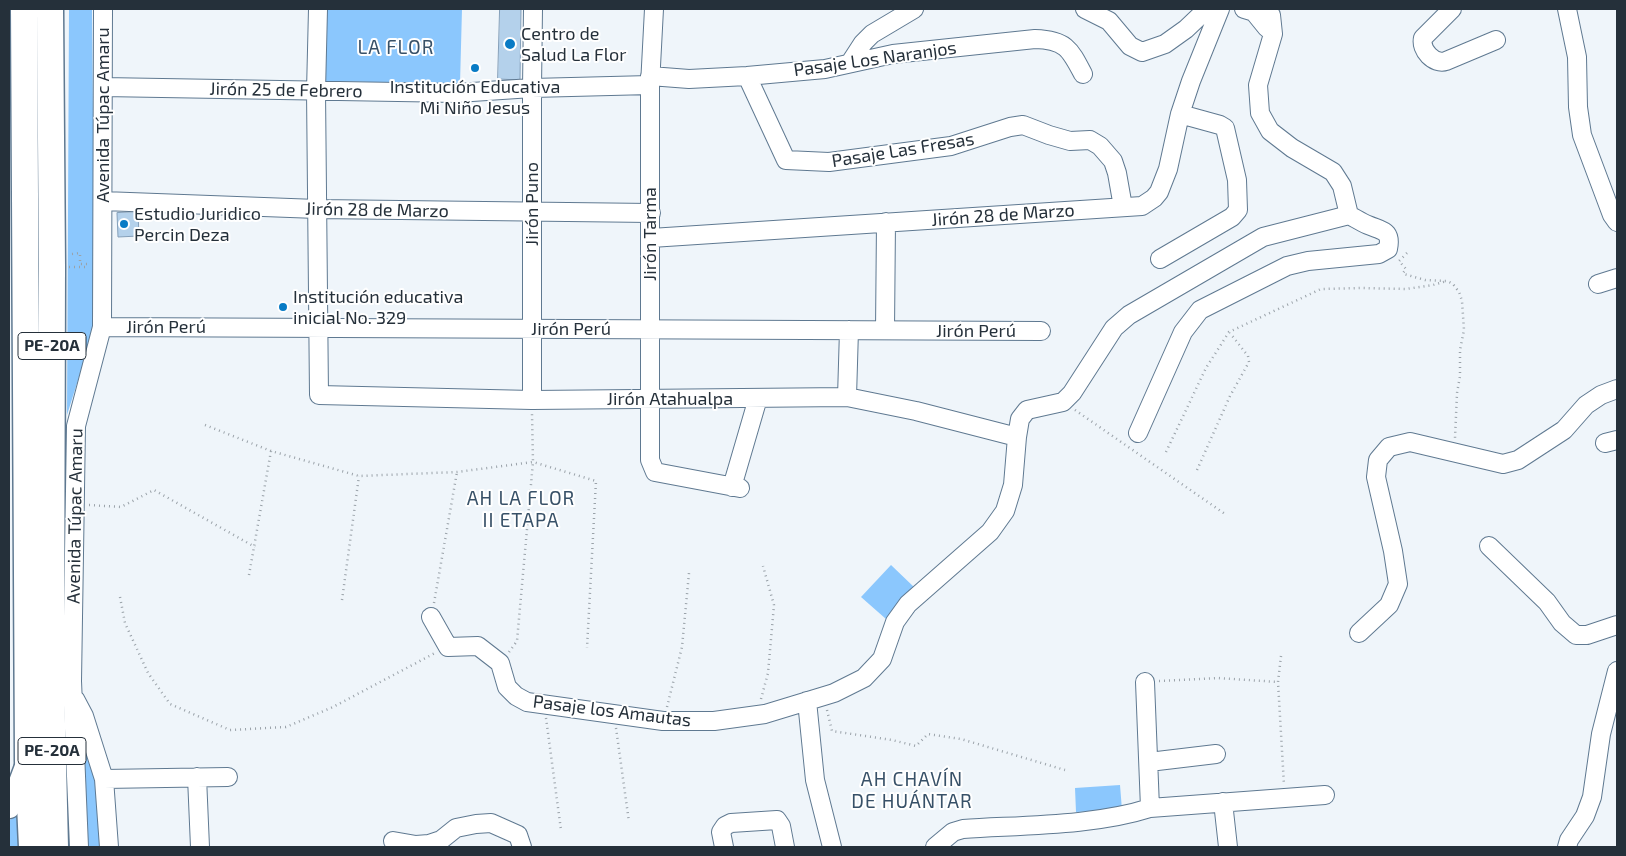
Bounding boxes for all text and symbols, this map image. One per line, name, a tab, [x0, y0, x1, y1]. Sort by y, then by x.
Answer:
place label: Centro de Salud La Flor	[521, 23, 627, 66]
street label: Avenida Túpac Amaru	[92, 27, 114, 203]
district label: LA FLOR	[357, 37, 435, 59]
marker: Centro de Salud La Flor	[503, 37, 517, 51]
street label: Pasaje Los Naranjos	[792, 37, 958, 81]
marker: Institución Educativa Mi Niño Jesus	[469, 62, 481, 74]
place label: Institución Educativa Mi Niño Jesus	[390, 76, 560, 118]
street label: Jirón 25 de Febrero	[209, 78, 363, 102]
street label: Pasaje Las Fresas	[830, 128, 976, 172]
street label: Jirón Puno	[521, 162, 543, 246]
street label: Jirón Tarma	[639, 187, 661, 281]
street label: Jirón 28 de Marzo	[305, 198, 449, 222]
street label: Jirón 28 de Marzo	[931, 199, 1075, 231]
place label: Estudio Juridico Percin Deza	[134, 203, 261, 245]
marker: Estudio Juridico Percin Deza	[118, 218, 130, 230]
place label: Institución educativa inicial No. 329	[293, 286, 463, 328]
marker: Institución educativa inicial No. 329	[277, 301, 289, 313]
street label: Jirón Perú	[126, 316, 206, 338]
street label: Jirón Perú	[531, 318, 611, 340]
street label: Jirón Perú	[936, 320, 1016, 342]
road number: PE-20A	[18, 332, 86, 360]
street label: Jirón Atahualpa	[607, 388, 733, 410]
street label: Avenida Túpac Amaru	[63, 428, 87, 604]
district label: AH LA FLOR II ETAPA	[465, 488, 577, 532]
street label: Pasaje los Amautas	[532, 691, 692, 731]
road number: PE-20A	[18, 738, 86, 764]
district label: AH CHAVÍN DE HUÁNTAR	[850, 769, 974, 813]

